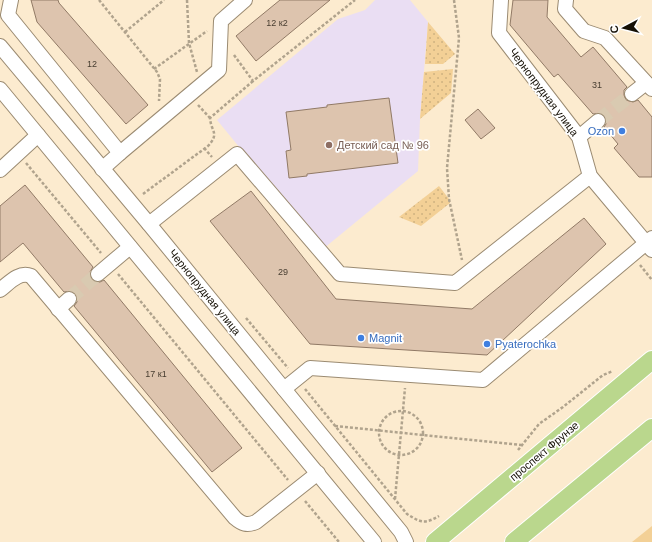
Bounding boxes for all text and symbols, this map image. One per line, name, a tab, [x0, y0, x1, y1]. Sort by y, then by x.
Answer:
north arrow	[604, 8, 644, 48]
house number: 12 к2	[266, 18, 288, 28]
text: С	[608, 24, 621, 34]
street label: Чернопрудная улица	[507, 46, 581, 139]
house number: 12	[87, 59, 97, 69]
house number: 31	[592, 80, 602, 90]
place label: Ozon	[588, 125, 614, 137]
marker: Ozon	[617, 126, 627, 136]
place label: Детский сад № 96	[337, 139, 429, 151]
marker: Детский сад № 96	[324, 140, 334, 150]
street label: Чернопрудная улица	[167, 247, 244, 338]
house number: 29	[278, 267, 288, 277]
place label: Magnit	[369, 332, 402, 344]
marker: Magnit	[356, 333, 366, 343]
place label: Pyaterochka	[495, 338, 557, 350]
marker: Pyaterochka	[482, 339, 492, 349]
house number: 17 к1	[145, 369, 167, 379]
street label: проспект Фрунзе	[507, 419, 581, 483]

